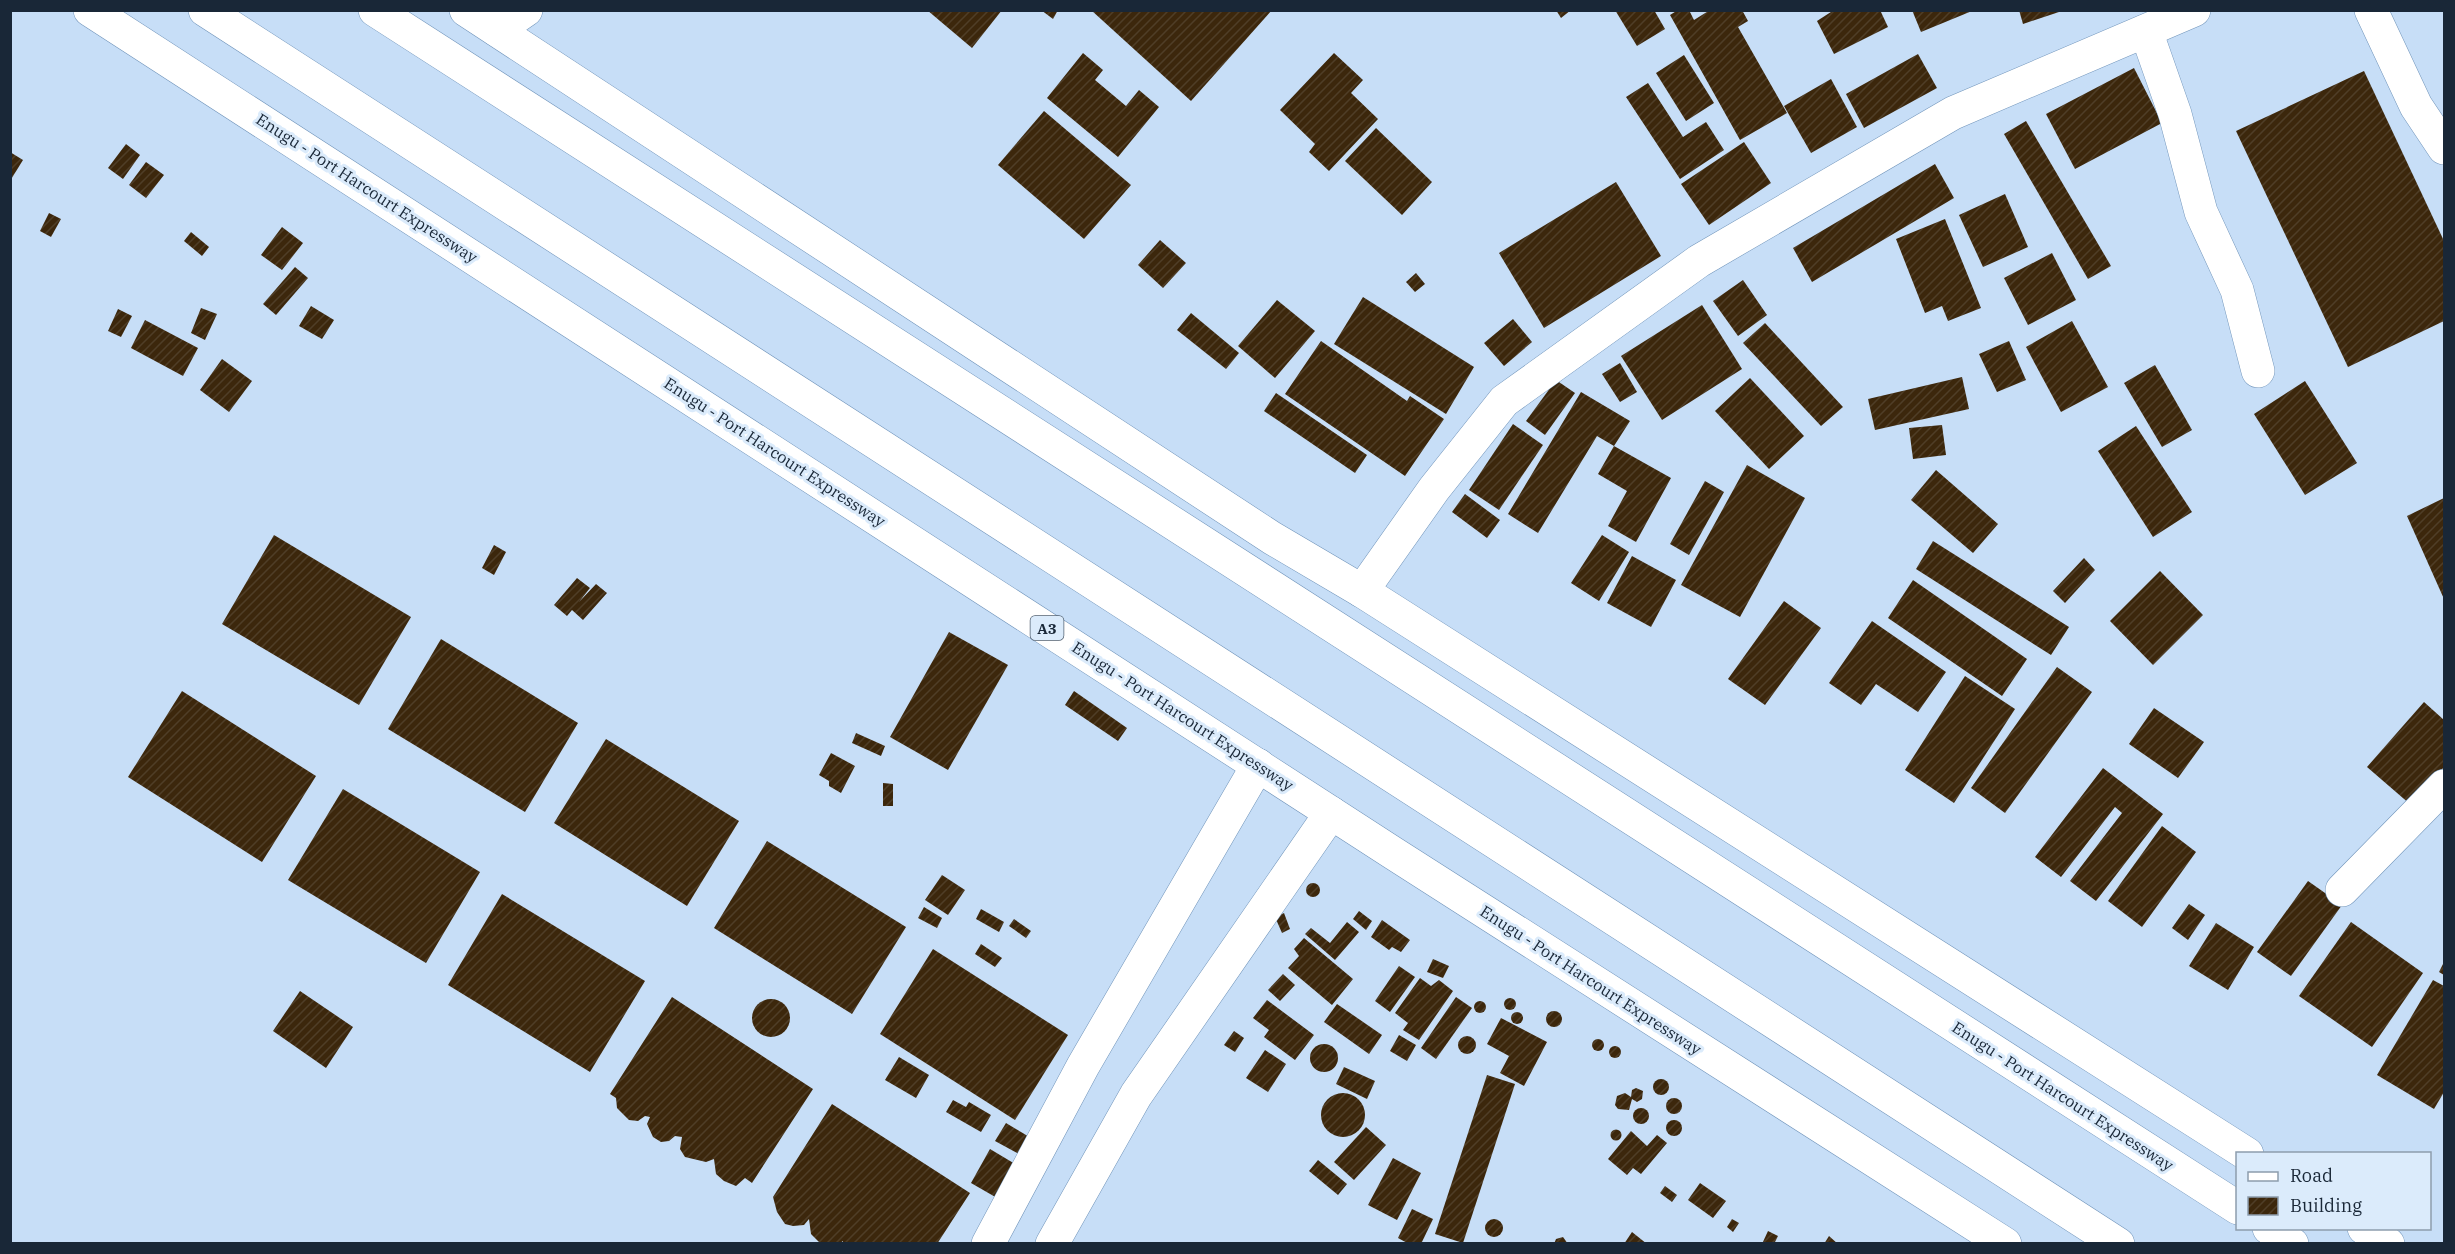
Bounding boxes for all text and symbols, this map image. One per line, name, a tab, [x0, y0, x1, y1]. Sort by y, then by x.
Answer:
street label: Enugu - Port Harcourt Expressway	[253, 109, 482, 267]
street label: Enugu - Port Harcourt Expressway	[661, 373, 890, 531]
road number: A3	[1030, 616, 1064, 640]
street label: Enugu - Port Harcourt Expressway	[1069, 637, 1298, 795]
street label: Enugu - Port Harcourt Expressway	[1477, 901, 1706, 1059]
street label: Enugu - Port Harcourt Expressway	[1949, 1017, 2178, 1175]
legend	[2236, 1152, 2431, 1230]
text: Road	[2290, 1164, 2333, 1187]
text: Building	[2290, 1194, 2362, 1217]

